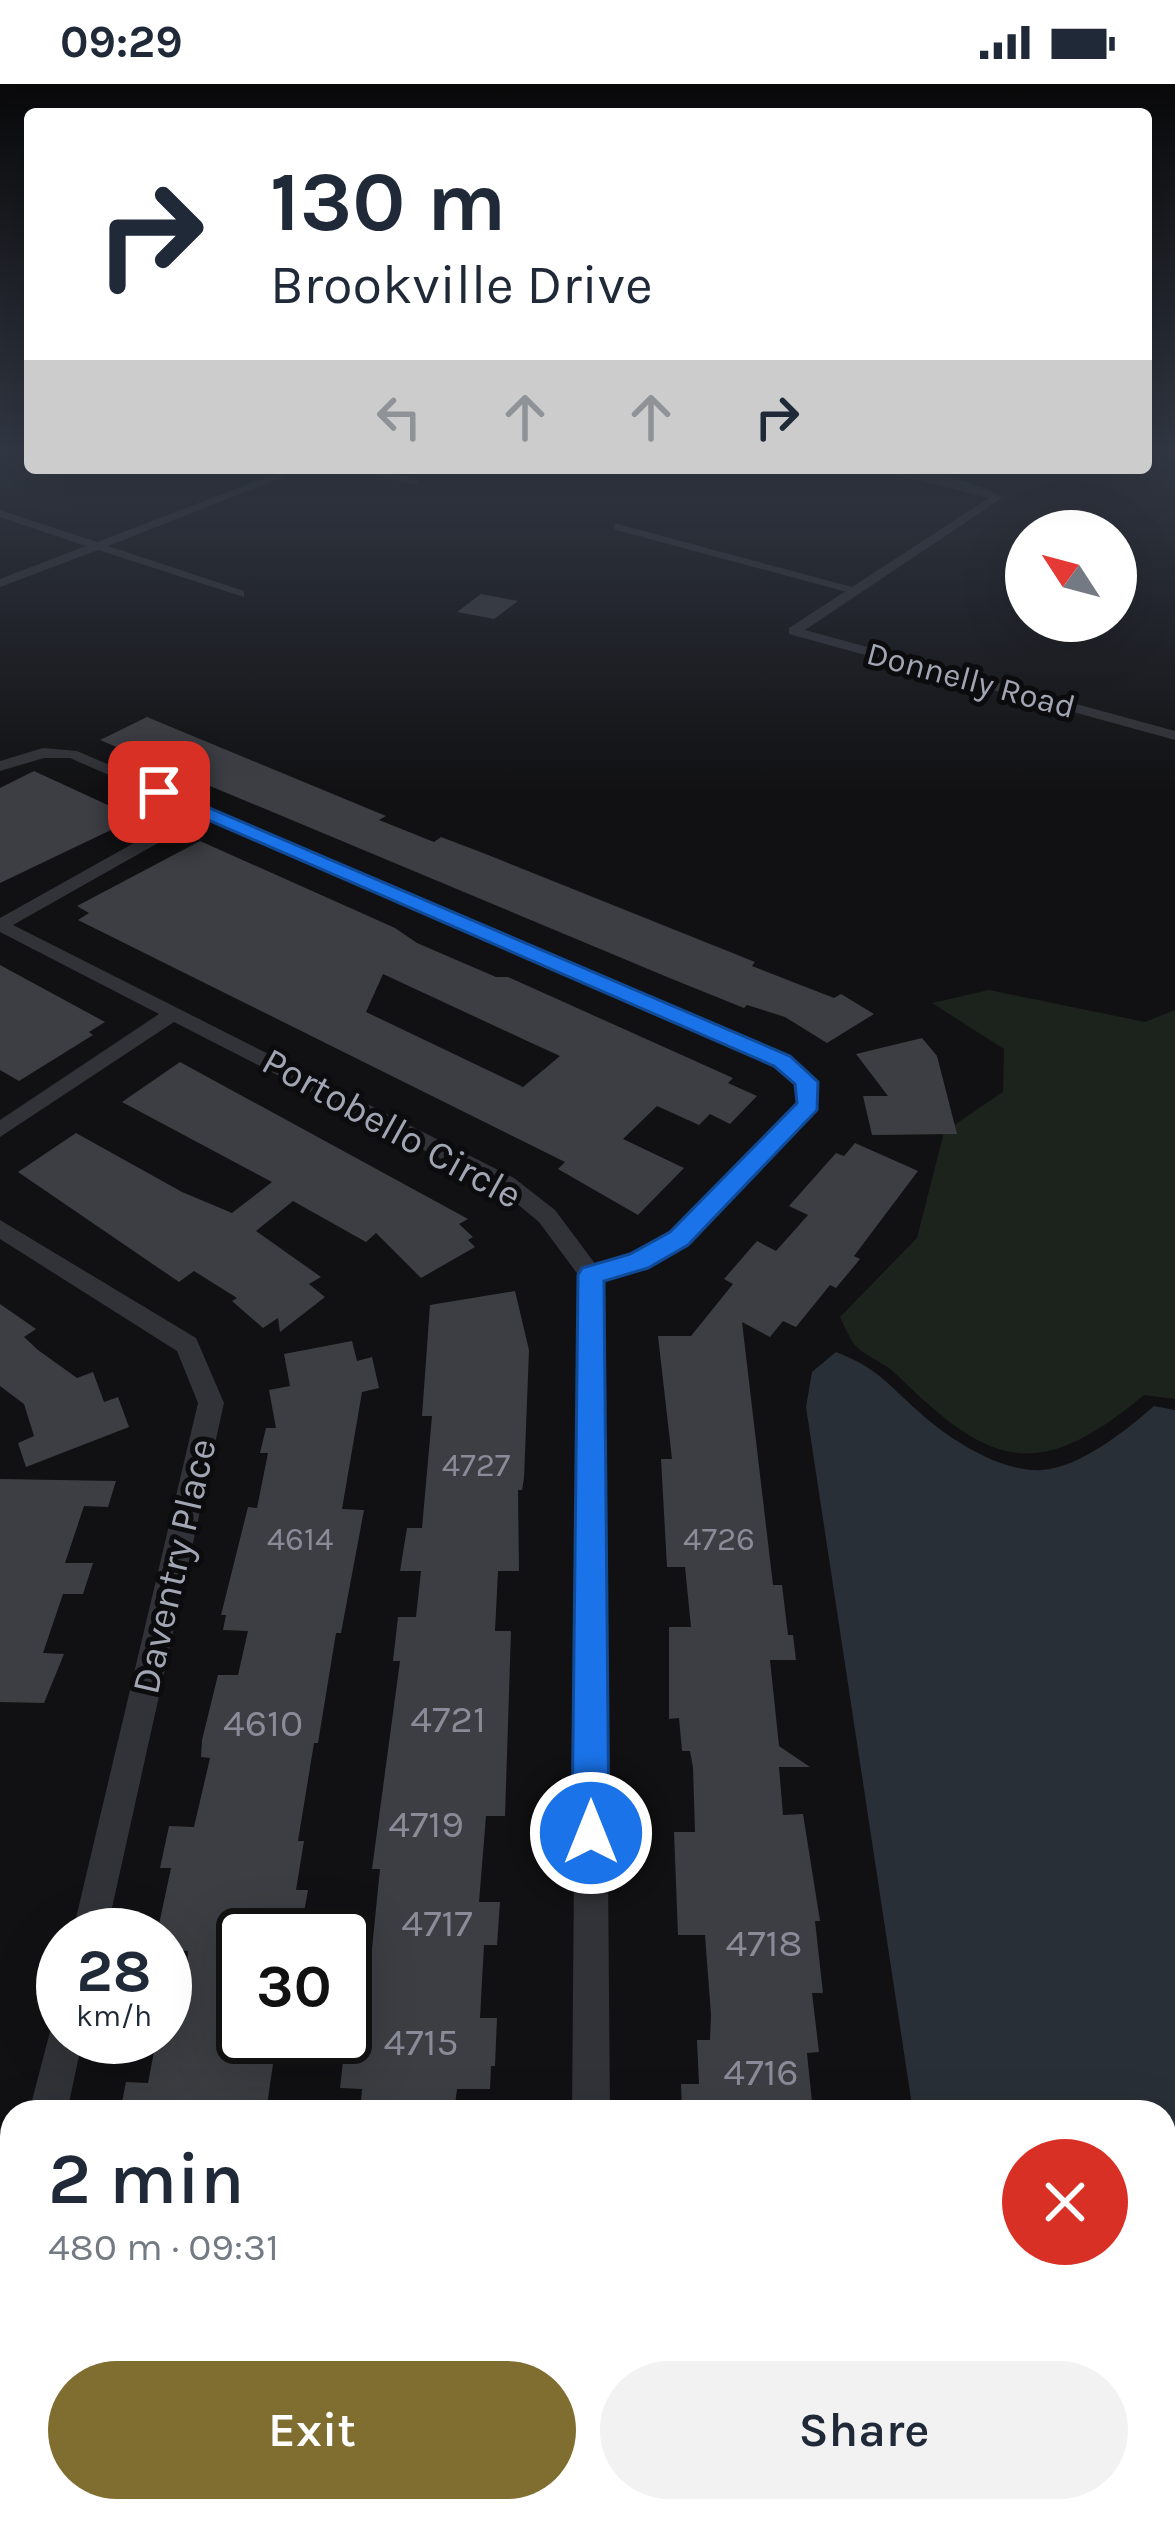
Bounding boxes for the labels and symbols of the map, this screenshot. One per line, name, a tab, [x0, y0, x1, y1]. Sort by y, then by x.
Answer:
north arrow	[1005, 510, 1137, 642]
street label: Donnelly Road	[863, 634, 1079, 726]
pin	[108, 741, 210, 843]
street label: Portobello Circle	[254, 1038, 530, 1218]
street label: Daventry Place	[122, 1434, 226, 1698]
house number: 4727	[442, 1446, 510, 1484]
house number: 4614	[267, 1520, 333, 1558]
house number: 4726	[683, 1520, 755, 1558]
house number: 4721	[410, 1696, 486, 1742]
house number: 4610	[223, 1700, 303, 1746]
position arrow	[528, 1770, 654, 1896]
house number: 4719	[388, 1801, 464, 1847]
house number: 4717	[401, 1900, 473, 1946]
speed limit sign: 30	[216, 1908, 372, 2064]
house number: 4718	[726, 1920, 802, 1966]
house number: 4715	[384, 2019, 459, 2065]
house number: 4716	[723, 2049, 799, 2095]

